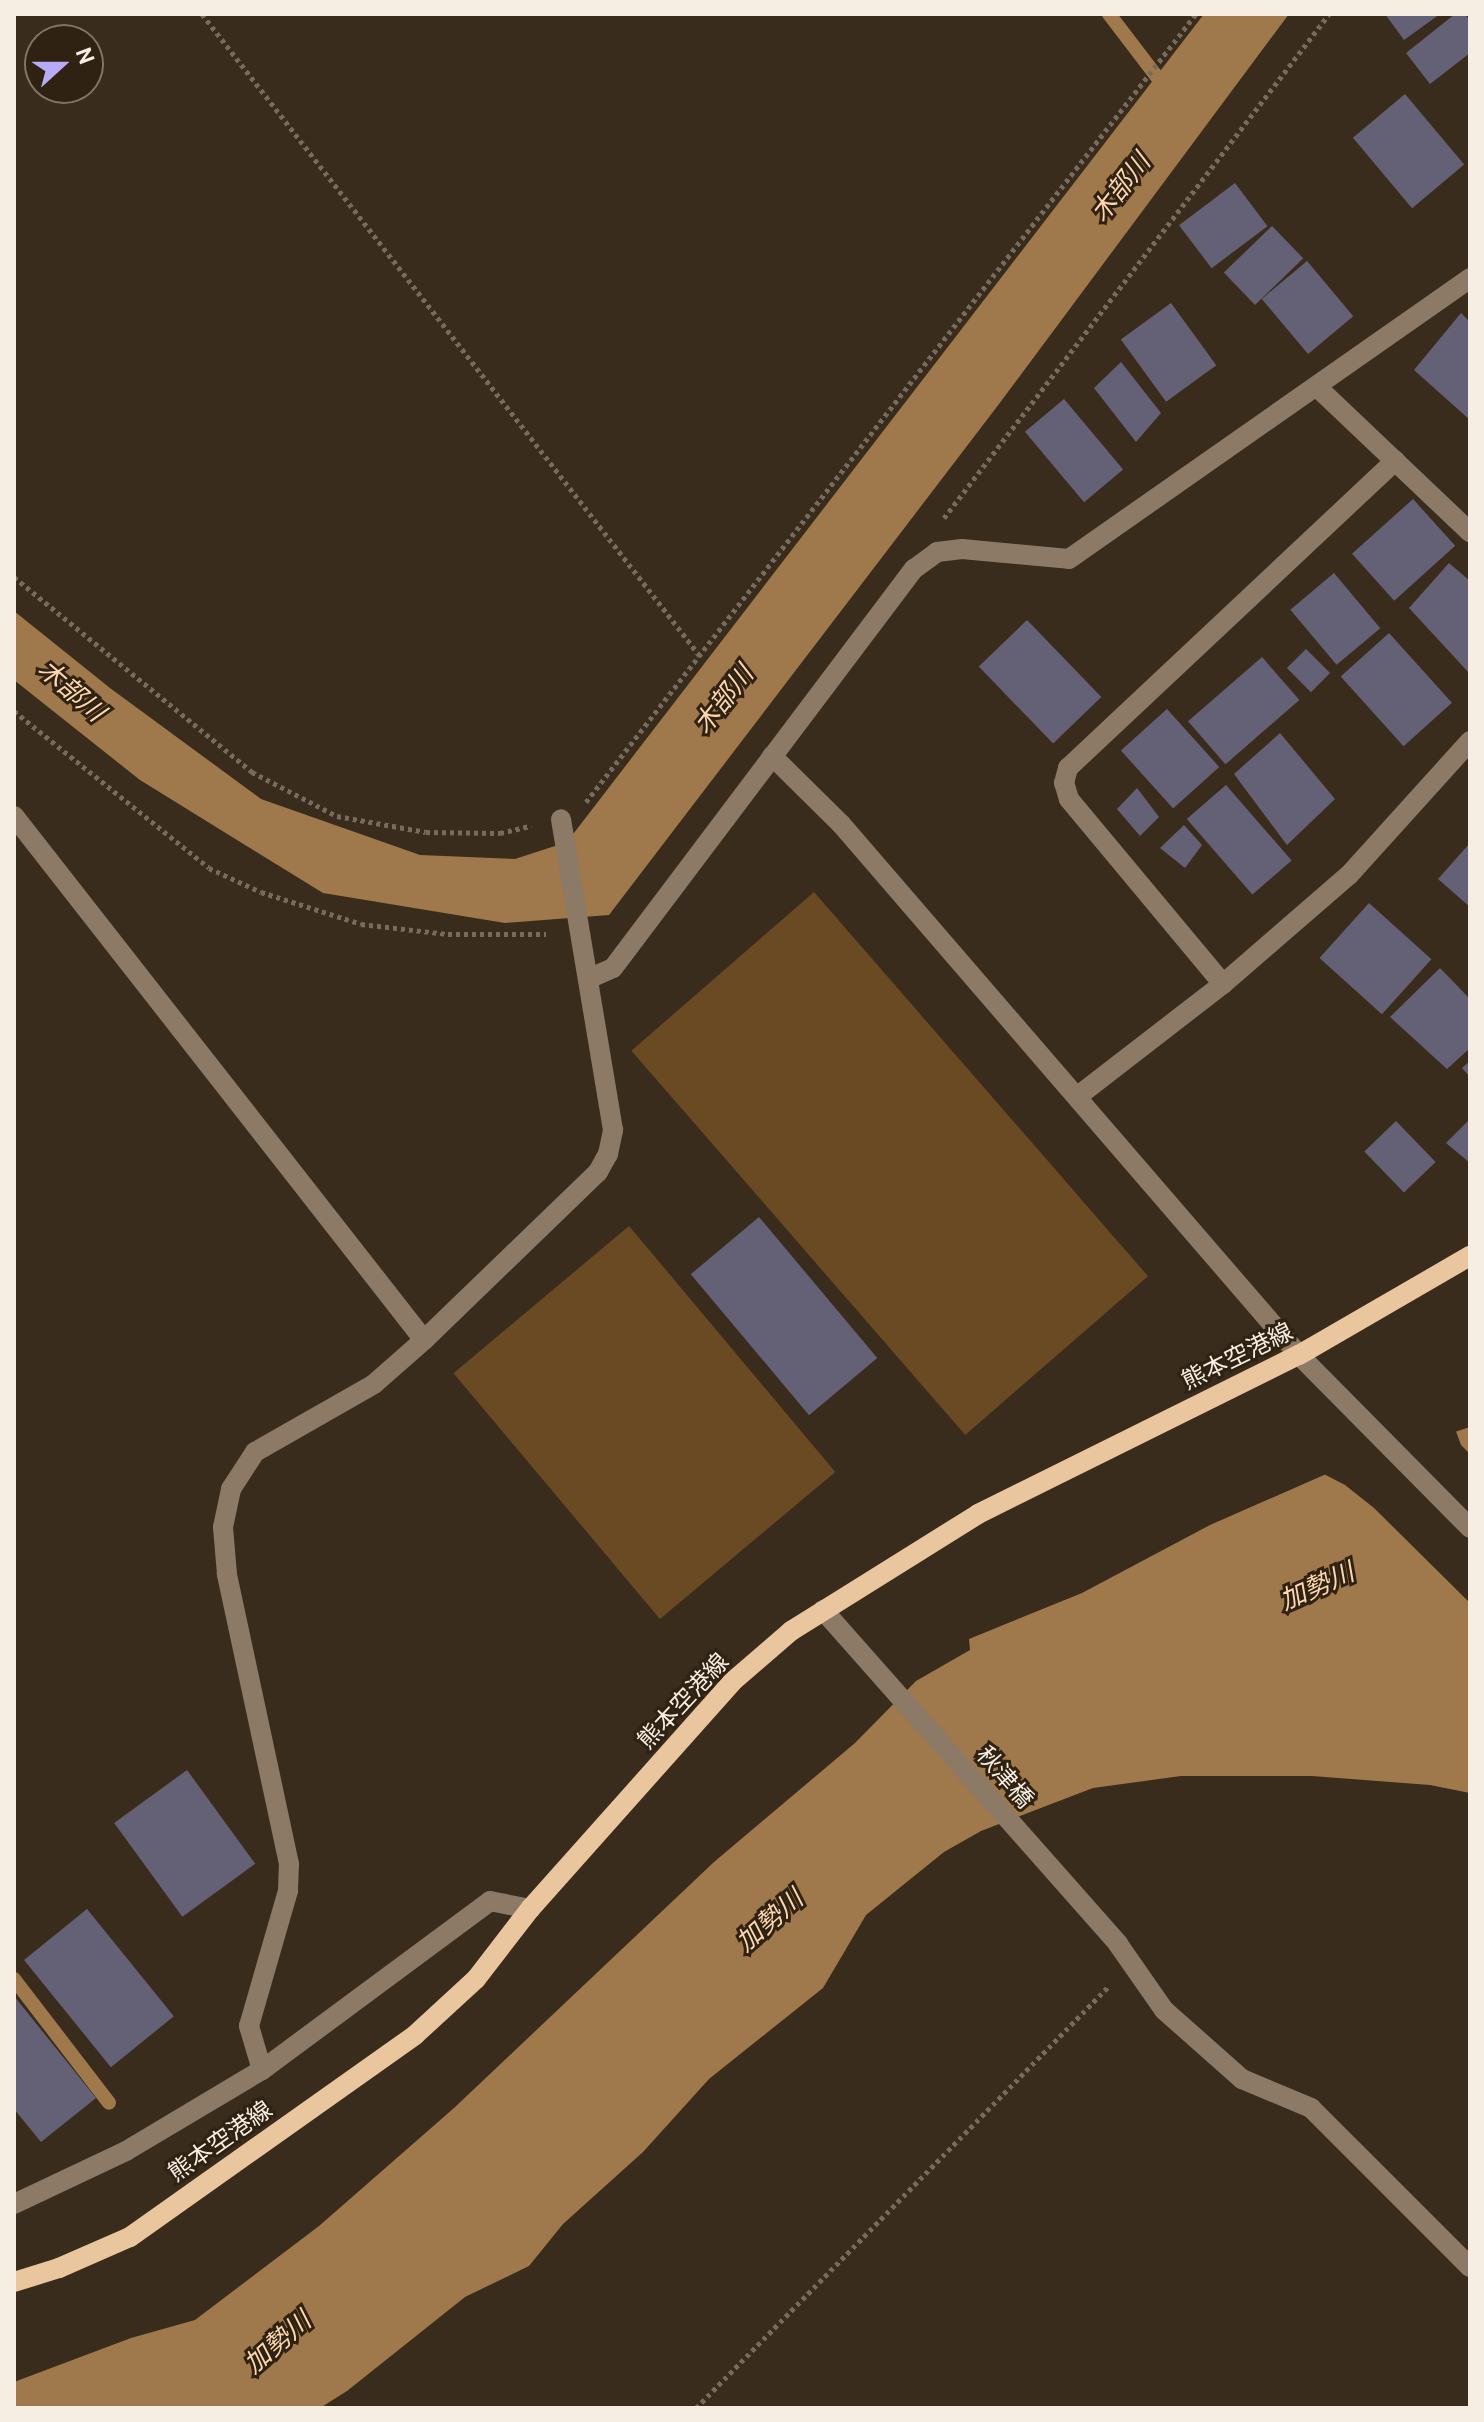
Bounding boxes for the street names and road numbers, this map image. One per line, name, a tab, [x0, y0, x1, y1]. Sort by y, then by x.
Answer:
street label: 熊本空港線	[1177, 1317, 1297, 1395]
street label: 熊本空港線	[632, 1647, 734, 1755]
street label: 秋津橋	[971, 1740, 1039, 1814]
street label: 熊本空港線	[163, 2095, 277, 2187]

